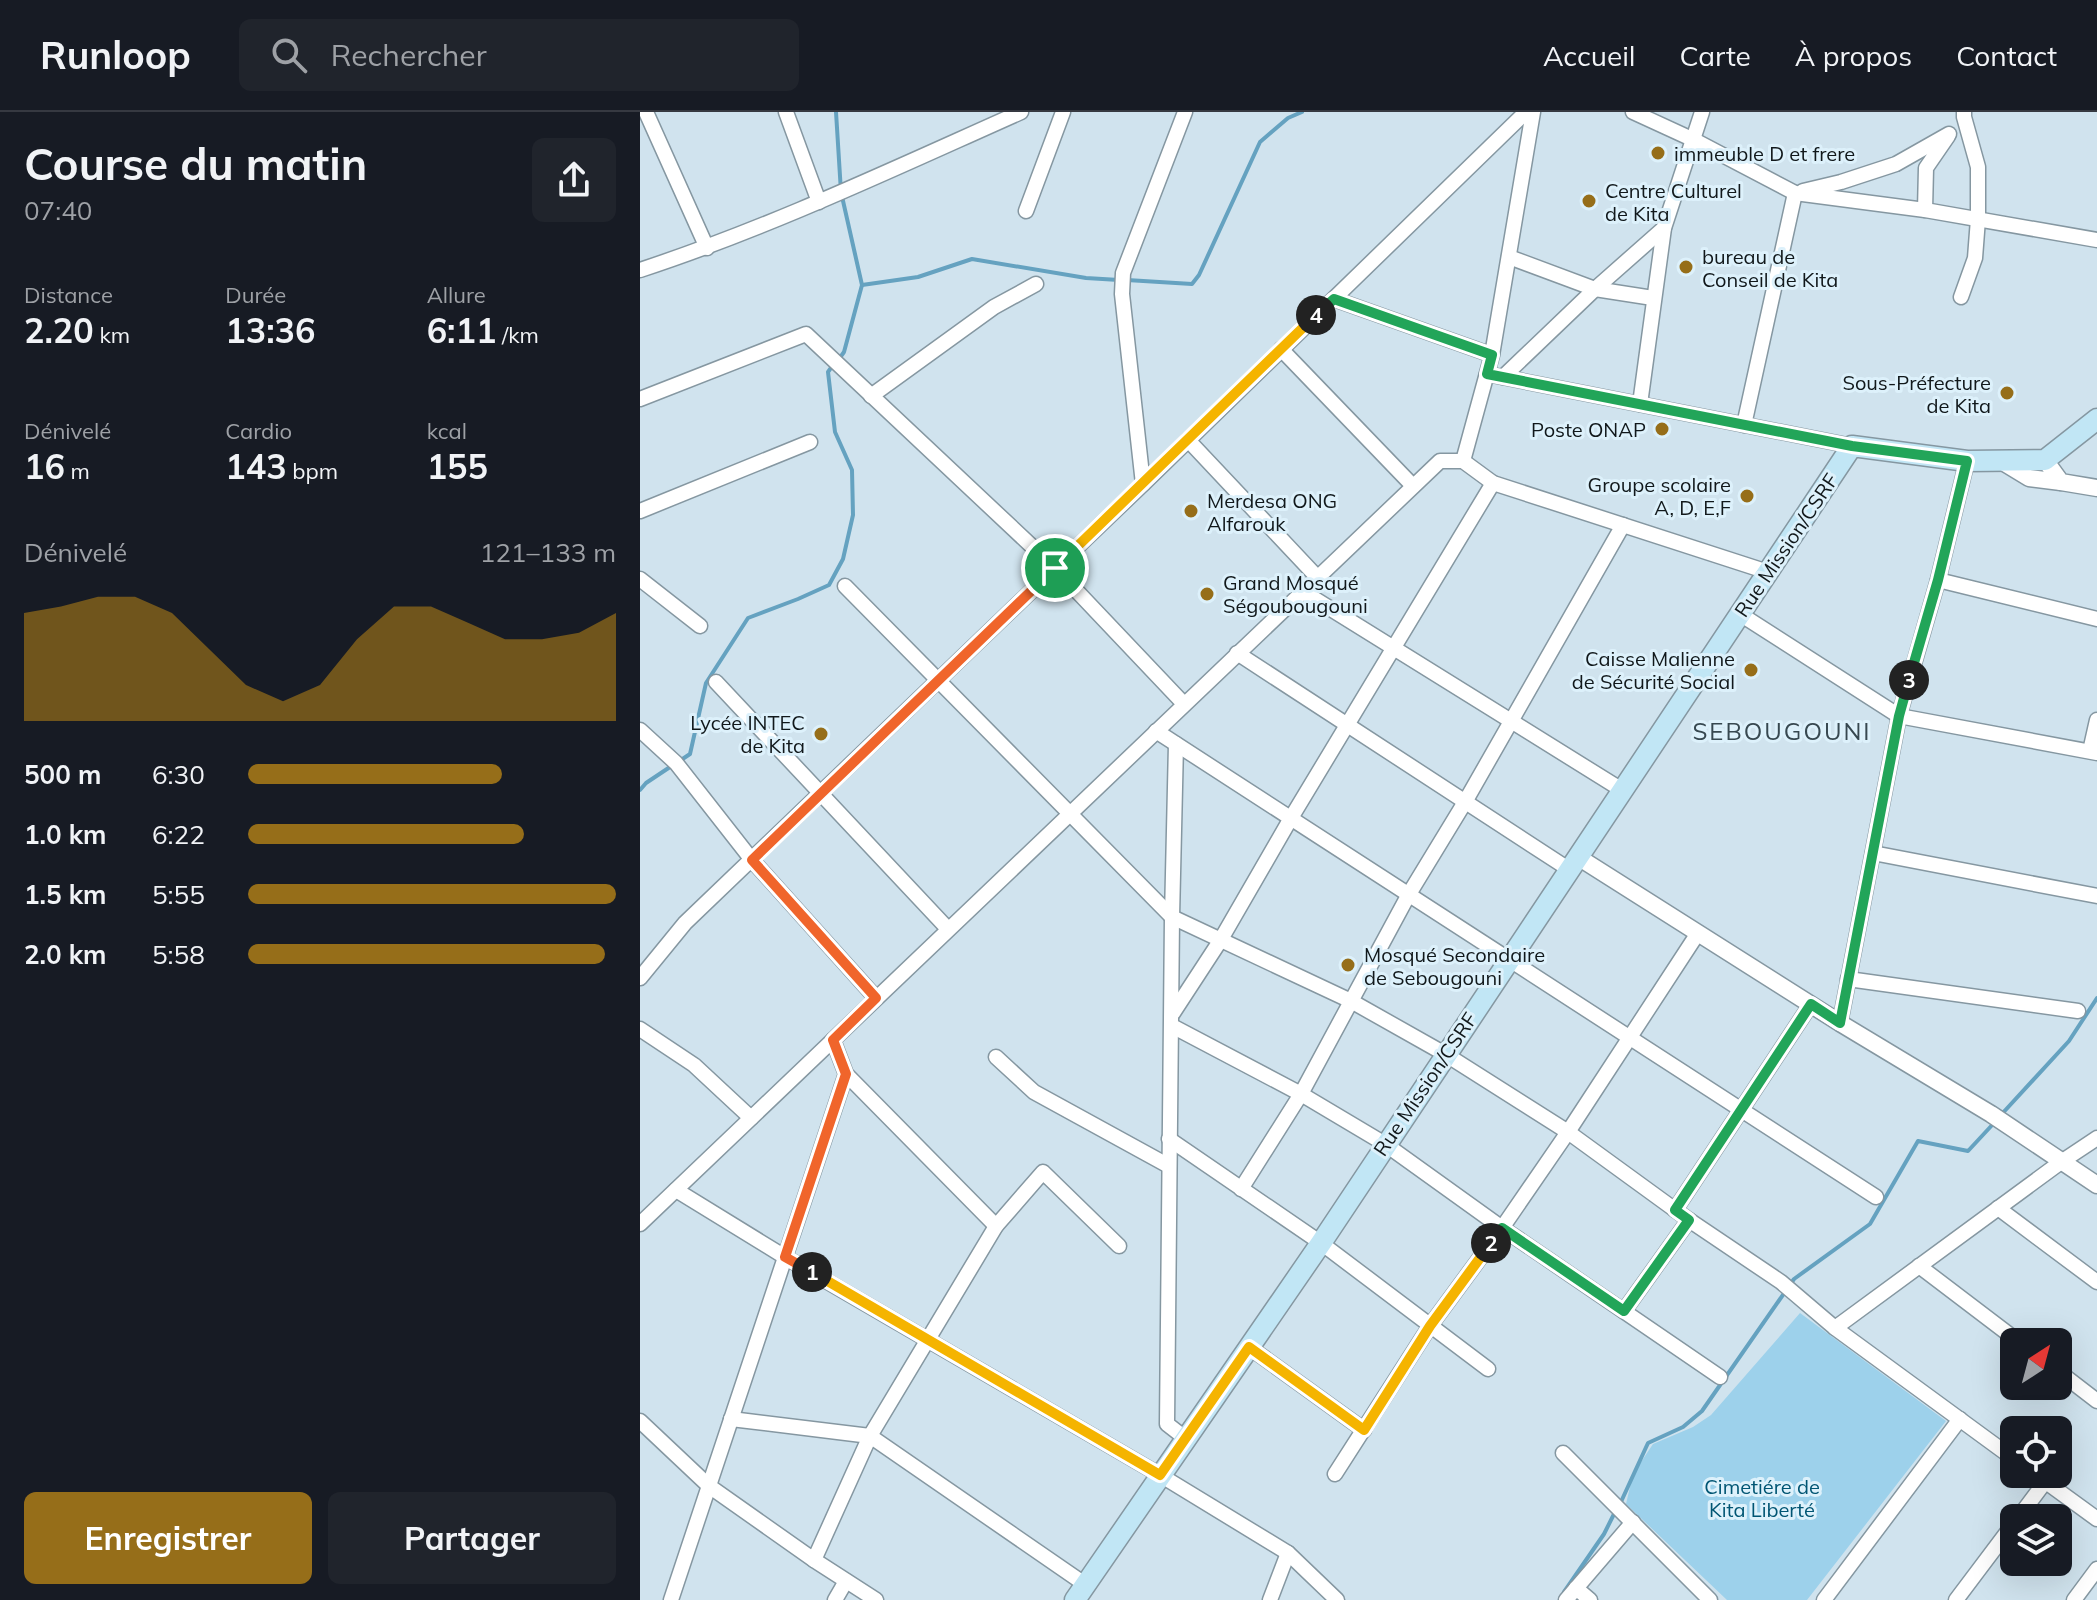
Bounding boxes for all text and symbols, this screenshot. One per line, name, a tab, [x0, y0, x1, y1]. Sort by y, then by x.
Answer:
search box	[239, 19, 799, 91]
text: Runloop	[40, 31, 191, 79]
icon: search	[267, 33, 311, 77]
text: Rechercher	[331, 36, 487, 74]
text: Accueil	[1543, 38, 1636, 73]
text: Carte	[1680, 38, 1751, 73]
text: À propos	[1795, 38, 1912, 73]
text: Contact	[1956, 38, 2057, 73]
text: Course du matin	[24, 136, 367, 191]
button: share	[532, 138, 616, 222]
place label: immeuble D et frere	[1674, 141, 1855, 166]
marker: immeuble D et frere	[1649, 144, 1667, 162]
place label: Centre Culturel de Kita	[1605, 178, 1742, 226]
marker: Centre Culturel de Kita	[1580, 192, 1598, 210]
text: 07:40	[24, 194, 92, 227]
place label: bureau de Conseil de Kita	[1702, 244, 1838, 292]
marker: bureau de Conseil de Kita	[1677, 258, 1695, 276]
text: Distance	[24, 281, 113, 309]
text: Durée	[225, 281, 286, 309]
text: Allure	[427, 281, 486, 309]
pin: 4	[1296, 295, 1336, 335]
text: 4	[1309, 301, 1323, 329]
text: 2.20	[24, 309, 94, 352]
text: 13:36	[225, 309, 315, 352]
text: 6:11	[427, 309, 496, 352]
text: km	[94, 321, 130, 349]
text: /km	[496, 321, 539, 349]
place label: Sous-Préfecture de Kita	[1842, 370, 1991, 418]
marker: Sous-Préfecture de Kita	[1998, 384, 2016, 402]
text: Dénivelé	[24, 417, 111, 445]
text: Cardio	[225, 417, 292, 445]
text: kcal	[427, 417, 467, 445]
place label: Poste ONAP	[1531, 417, 1646, 442]
marker: Poste ONAP	[1653, 420, 1671, 438]
text: 16	[24, 445, 65, 488]
text: 143	[225, 445, 287, 488]
text: 155	[427, 445, 488, 488]
text: m	[65, 457, 90, 485]
text: bpm	[287, 457, 338, 485]
street label: Rue Mission/CSRF	[1729, 469, 1843, 621]
place label: Groupe scolaire A, D, E,F	[1588, 472, 1731, 520]
marker: Groupe scolaire A, D, E,F	[1738, 487, 1756, 505]
place label: Merdesa ONG Alfarouk	[1207, 488, 1337, 536]
marker: Merdesa ONG Alfarouk	[1182, 502, 1200, 520]
pin	[1021, 534, 1089, 602]
text: Dénivelé	[24, 536, 127, 569]
text: 121–133 m	[480, 536, 616, 569]
icon: arrive	[1033, 546, 1077, 590]
place label: Grand Mosqué Ségoubougouni	[1223, 570, 1368, 618]
marker: Grand Mosqué Ségoubougouni	[1198, 585, 1216, 603]
place label: Caisse Malienne de Sécurité Social	[1572, 646, 1735, 694]
pin: 3	[1889, 660, 1929, 700]
marker: Caisse Malienne de Sécurité Social	[1742, 661, 1760, 679]
text: 3	[1902, 666, 1916, 694]
place label: Lycée INTEC de Kita	[690, 710, 805, 758]
district label: SEBOUGOUNI	[1692, 716, 1872, 746]
marker: Lycée INTEC de Kita	[812, 725, 830, 743]
text: 500 m	[24, 758, 101, 791]
text: 6:30	[152, 758, 205, 791]
text: 1.0 km	[24, 818, 107, 851]
text: 6:22	[152, 818, 205, 851]
text: 1.5 km	[24, 878, 107, 911]
text: 5:55	[152, 878, 205, 911]
text: 2.0 km	[24, 938, 107, 971]
text: 5:58	[152, 938, 205, 971]
place label: Mosqué Secondaire de Sebougouni	[1364, 942, 1545, 990]
marker: Mosqué Secondaire de Sebougouni	[1339, 956, 1357, 974]
street label: Rue Mission/CSRF	[1368, 1008, 1482, 1160]
pin: 2	[1471, 1223, 1511, 1263]
text: 2	[1484, 1229, 1498, 1257]
pin: 1	[792, 1252, 832, 1292]
text: 1	[805, 1258, 819, 1286]
north arrow	[2000, 1328, 2072, 1400]
map controls	[2000, 1328, 2072, 1576]
button: locate	[2000, 1416, 2072, 1488]
park label: Cimetiére de Kita Liberté	[1704, 1474, 1820, 1522]
button: Enregistrer	[24, 1492, 312, 1584]
button: Partager	[328, 1492, 616, 1584]
button: layers	[2000, 1504, 2072, 1576]

